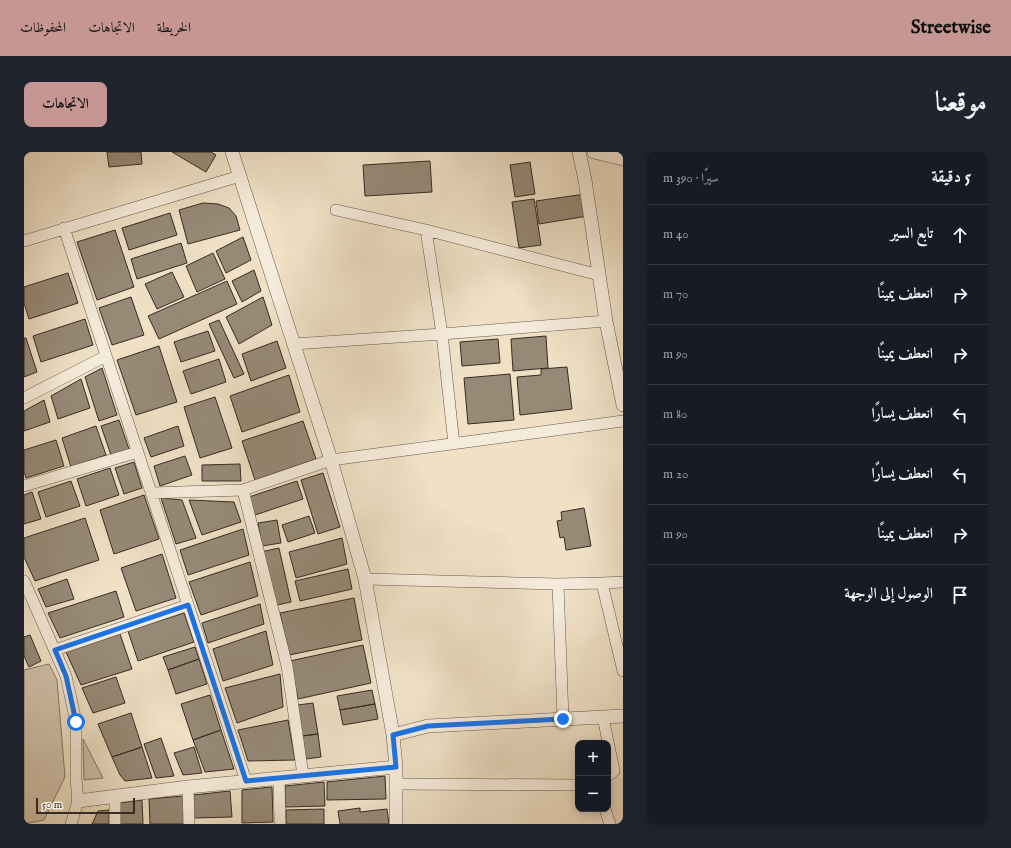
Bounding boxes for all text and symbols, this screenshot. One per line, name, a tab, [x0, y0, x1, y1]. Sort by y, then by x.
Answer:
text: Streetwise	[911, 16, 991, 40]
text: المحفوظات	[20, 19, 66, 37]
text: الاتجاهات	[88, 19, 135, 37]
text: الخريطة	[157, 19, 191, 37]
button: الاتجاهات	[24, 82, 107, 127]
text: موقعنا	[935, 86, 987, 121]
text: 5 دقيقة	[931, 167, 971, 188]
text: سيرًا · 390 m	[663, 170, 719, 187]
text: تابع السير	[891, 224, 933, 243]
icon: ahead	[949, 224, 971, 246]
text: 40 m	[663, 226, 689, 243]
text: انعطف يمينًا	[877, 284, 933, 303]
icon: right	[949, 284, 971, 306]
text: 70 m	[663, 286, 688, 303]
text: انعطف يمينًا	[877, 344, 933, 363]
icon: right	[949, 344, 971, 366]
text: 90 m	[663, 346, 688, 363]
text: انعطف يسارًا	[871, 404, 933, 423]
icon: left	[949, 404, 971, 426]
text: 80 m	[663, 406, 687, 423]
text: انعطف يسارًا	[871, 464, 933, 483]
icon: left	[949, 464, 971, 486]
text: 20 m	[663, 466, 688, 483]
text: انعطف يمينًا	[877, 524, 933, 543]
icon: right	[949, 524, 971, 546]
text: 90 m	[663, 526, 688, 543]
text: الوصول إلى الوجهة	[844, 584, 933, 603]
icon: arrive	[949, 584, 971, 606]
route end	[554, 710, 572, 728]
route start	[67, 713, 85, 731]
map controls	[575, 740, 611, 812]
button: +	[575, 740, 611, 776]
button: −	[575, 776, 611, 812]
scale bar	[36, 796, 135, 815]
text: 50 m	[42, 798, 62, 812]

